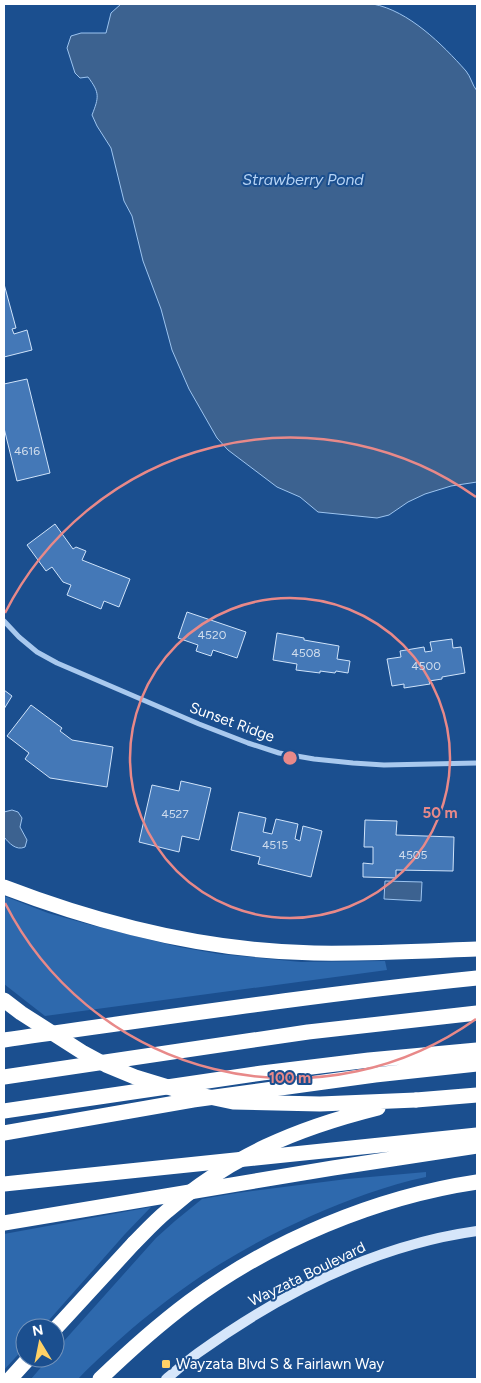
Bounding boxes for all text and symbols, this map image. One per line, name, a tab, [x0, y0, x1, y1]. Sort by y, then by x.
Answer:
water label: Strawberry Pond	[242, 170, 364, 189]
house number: 4616	[14, 444, 40, 458]
house number: 4520	[198, 628, 227, 642]
house number: 4508	[291, 646, 321, 660]
house number: 4500	[411, 659, 441, 673]
street label: Sunset Ridge	[187, 698, 277, 746]
centre of rings	[281, 749, 299, 767]
text: 50 m	[422, 804, 458, 822]
house number: 4527	[161, 807, 189, 821]
house number: 4515	[262, 838, 288, 852]
house number: 4505	[399, 848, 428, 862]
text: 100 m	[269, 1069, 311, 1087]
street label: Wayzata Boulevard	[246, 1238, 368, 1310]
north arrow	[15, 1318, 65, 1368]
text: N	[31, 1321, 45, 1340]
place label: Wayzata Blvd S & Fairlawn Way	[176, 1355, 384, 1373]
marker: Wayzata Blvd S & Fairlawn Way	[160, 1358, 172, 1370]

